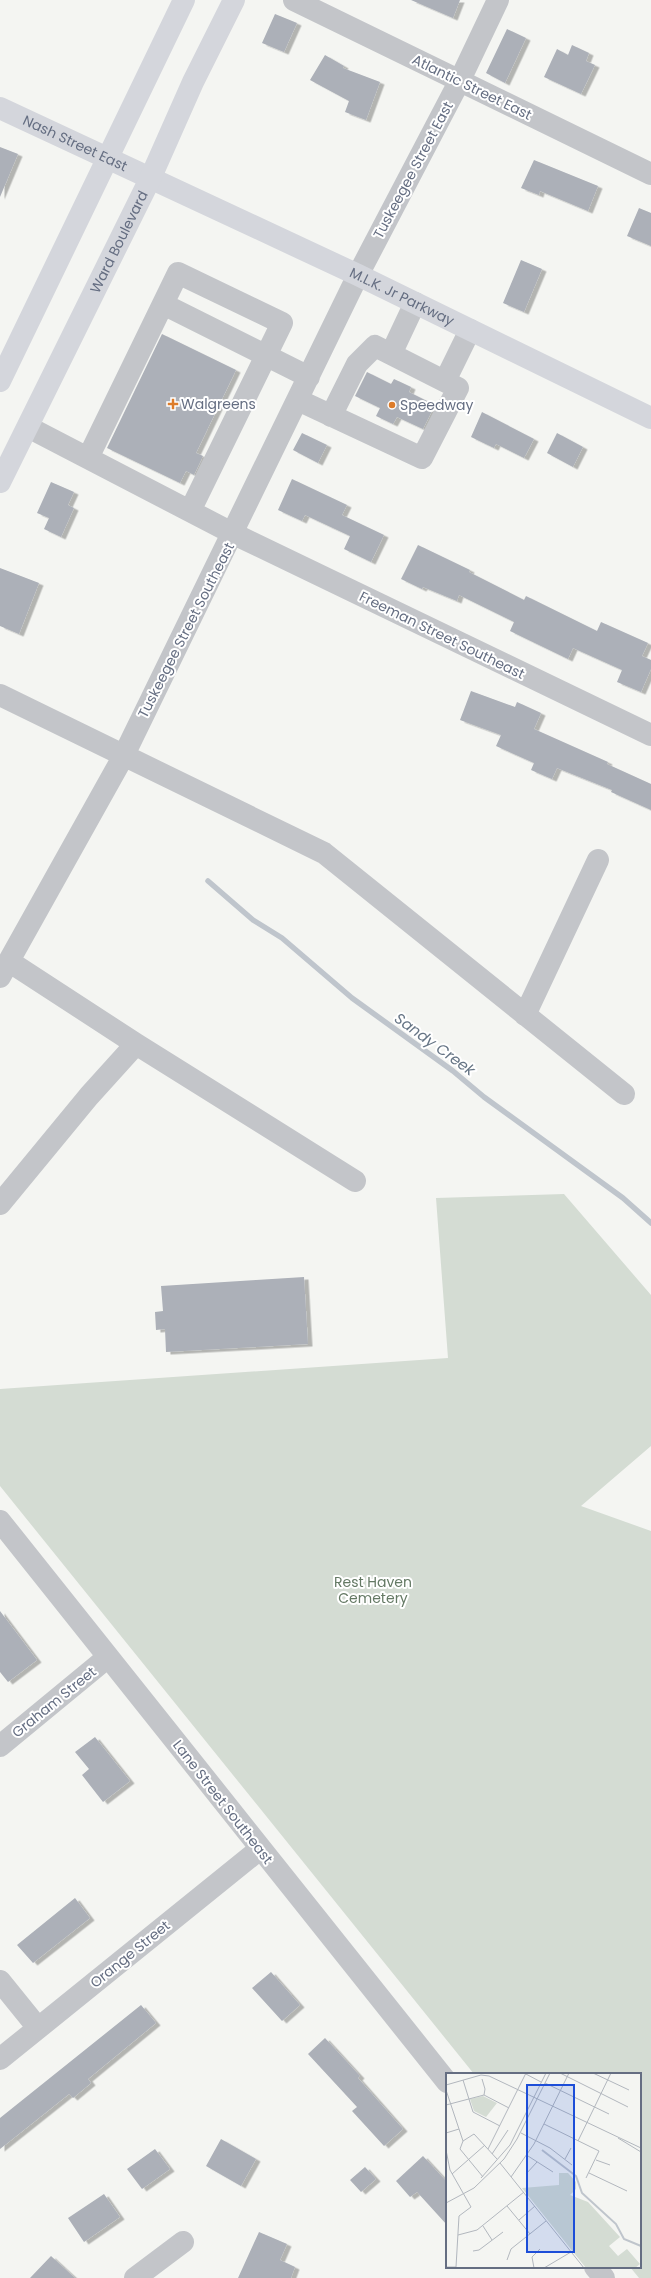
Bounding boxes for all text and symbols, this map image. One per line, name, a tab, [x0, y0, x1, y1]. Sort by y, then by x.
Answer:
street label: Atlantic Street East	[409, 49, 535, 125]
street label: Tuskeegee Street East	[368, 98, 458, 242]
street label: Nash Street East	[20, 110, 131, 176]
street label: Ward Boulevard	[85, 187, 153, 297]
street label: M.L.K. Jr Parkway	[346, 262, 458, 331]
place label: Walgreens	[181, 394, 256, 414]
place label: Speedway	[400, 395, 473, 415]
marker: Walgreens	[168, 399, 178, 409]
marker: Speedway	[387, 400, 397, 410]
street label: Tuskeegee Street Southeast	[133, 539, 239, 721]
street label: Freeman Street Southeast	[356, 586, 528, 684]
water label: Sandy Creek	[390, 1008, 481, 1081]
park label: Rest Haven Cemetery	[334, 1572, 412, 1608]
street label: Graham Street	[8, 1662, 100, 1742]
street label: Lane Street Southeast	[168, 1736, 278, 1868]
street label: Orange Street	[86, 1916, 174, 1992]
inset map	[446, 2073, 641, 2268]

